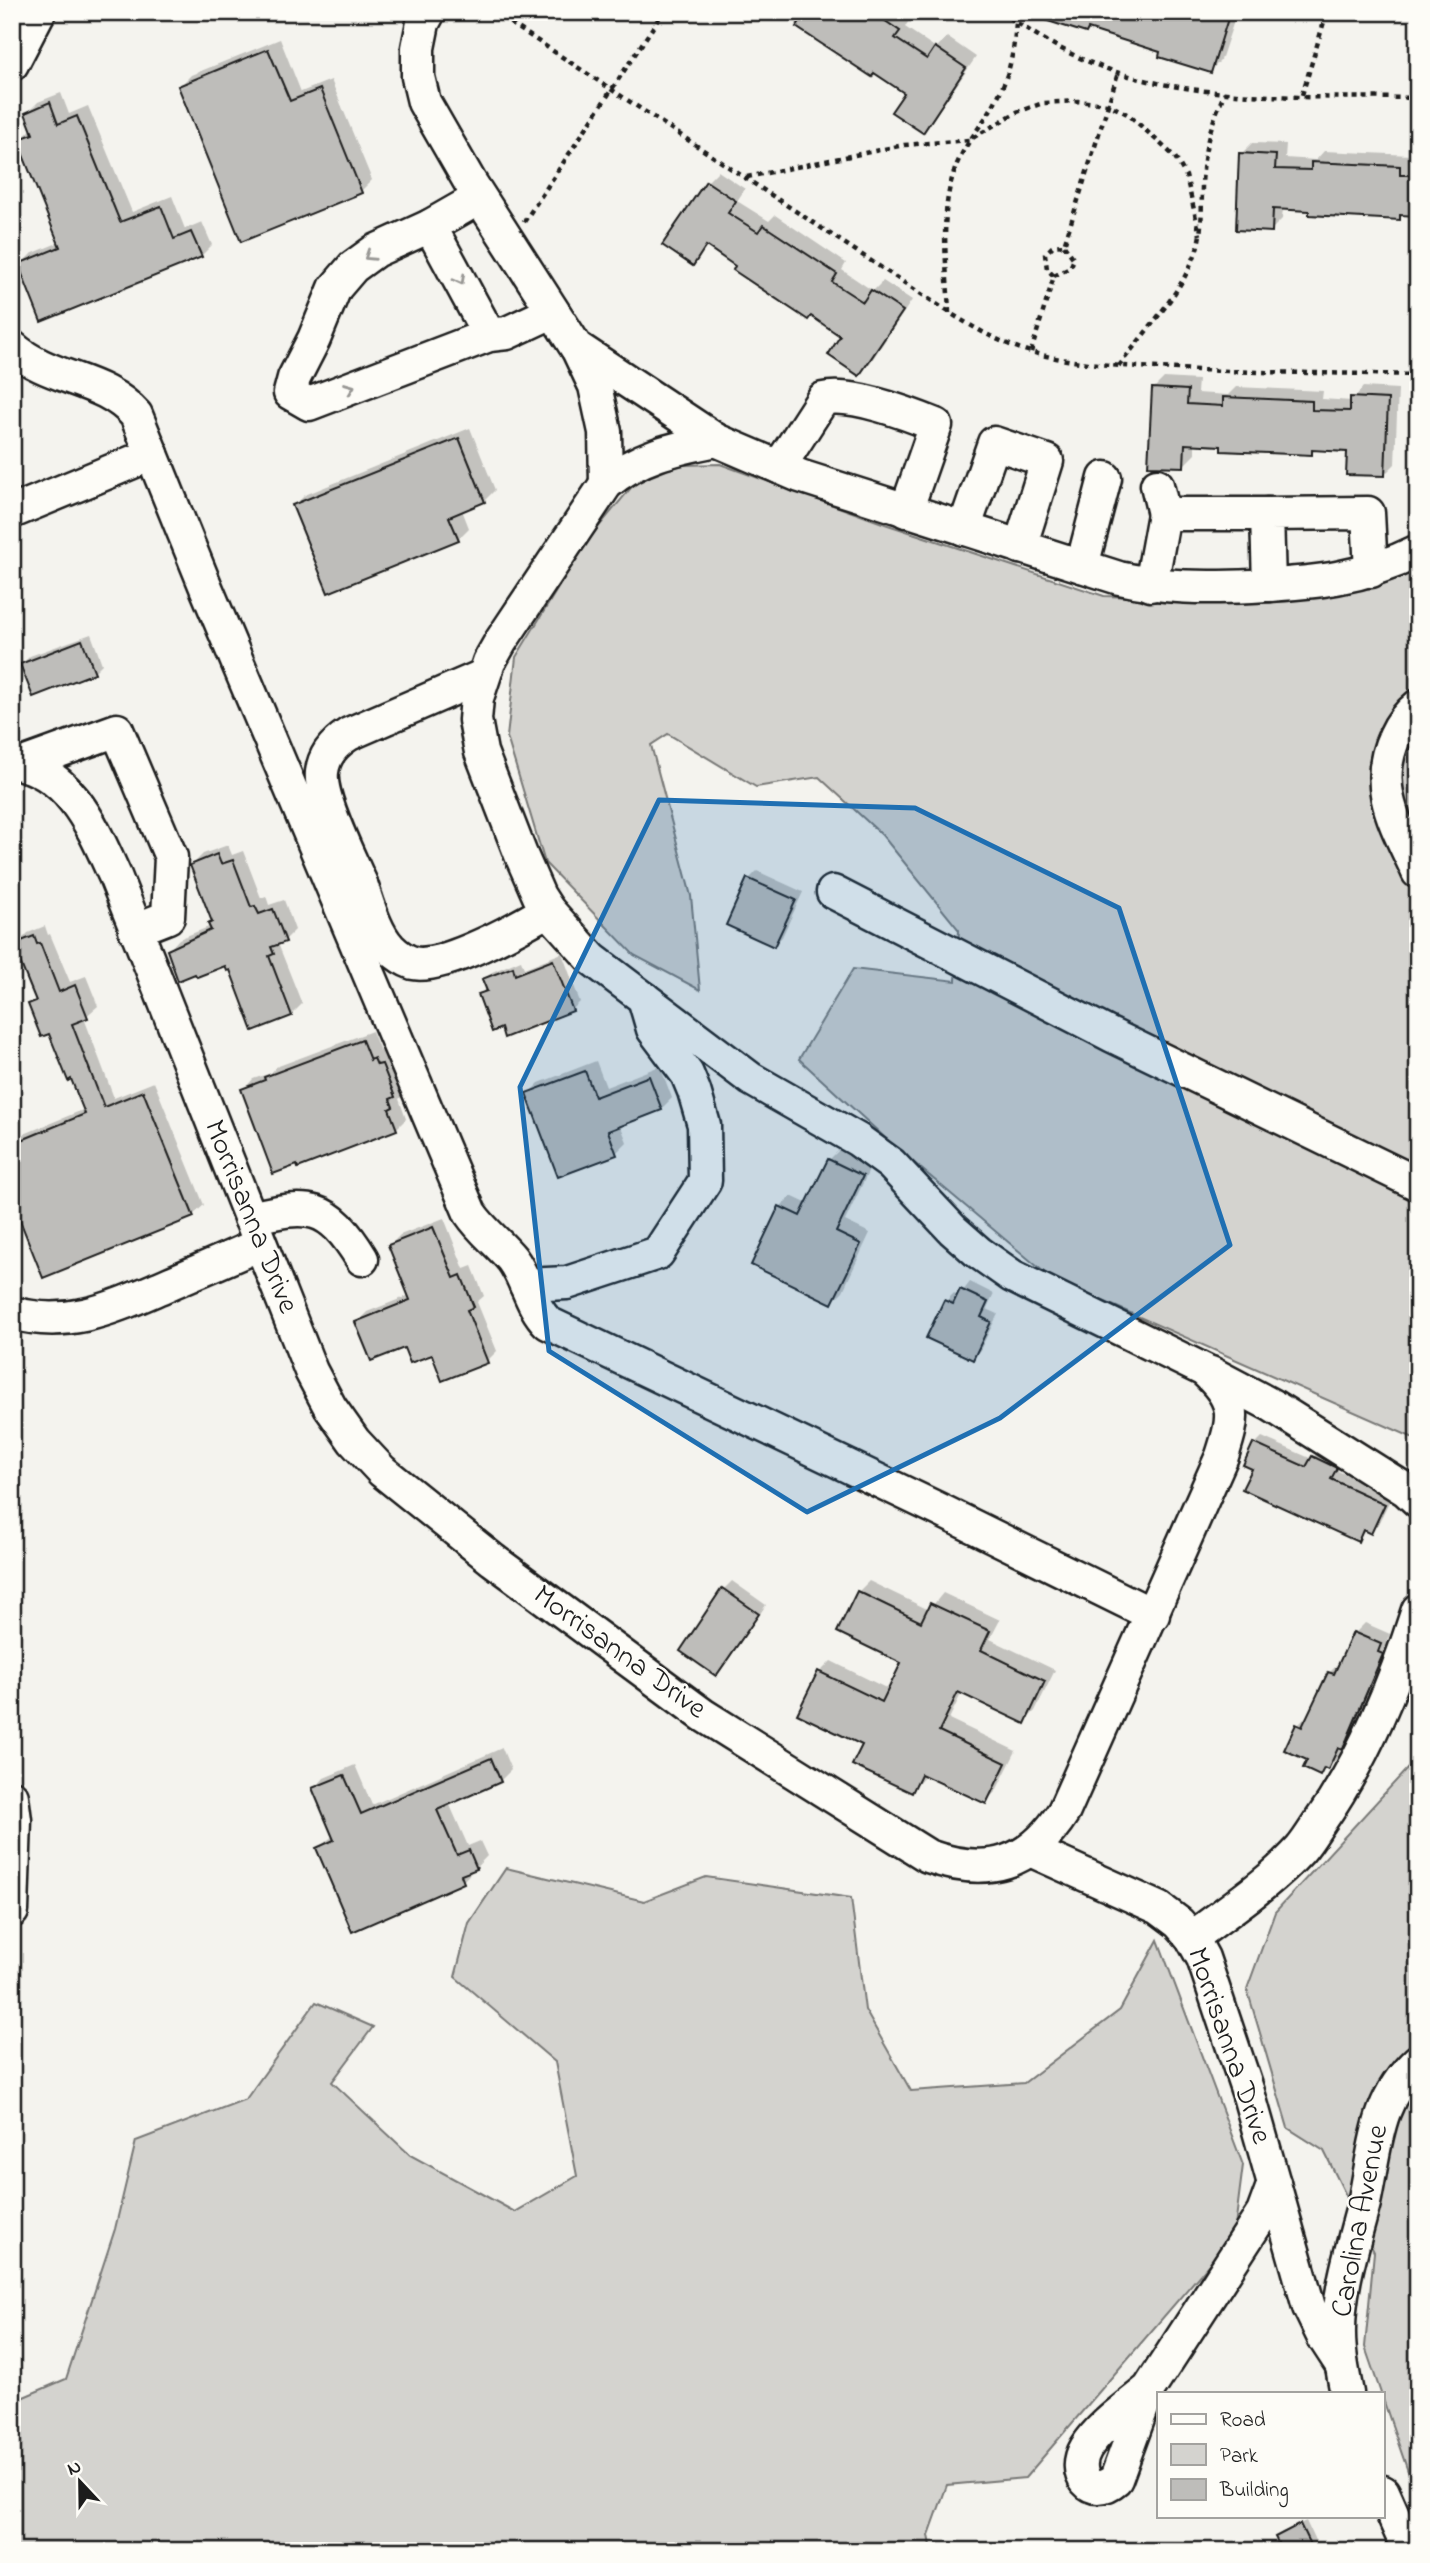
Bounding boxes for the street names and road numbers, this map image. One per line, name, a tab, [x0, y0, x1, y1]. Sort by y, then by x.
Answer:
street label: Morrisanna Drive	[191, 1114, 309, 1321]
street label: Morrisanna Drive	[523, 1575, 715, 1731]
street label: Morrisanna Drive	[1174, 1942, 1282, 2151]
street label: Carolina Avenue	[1321, 2120, 1401, 2321]

